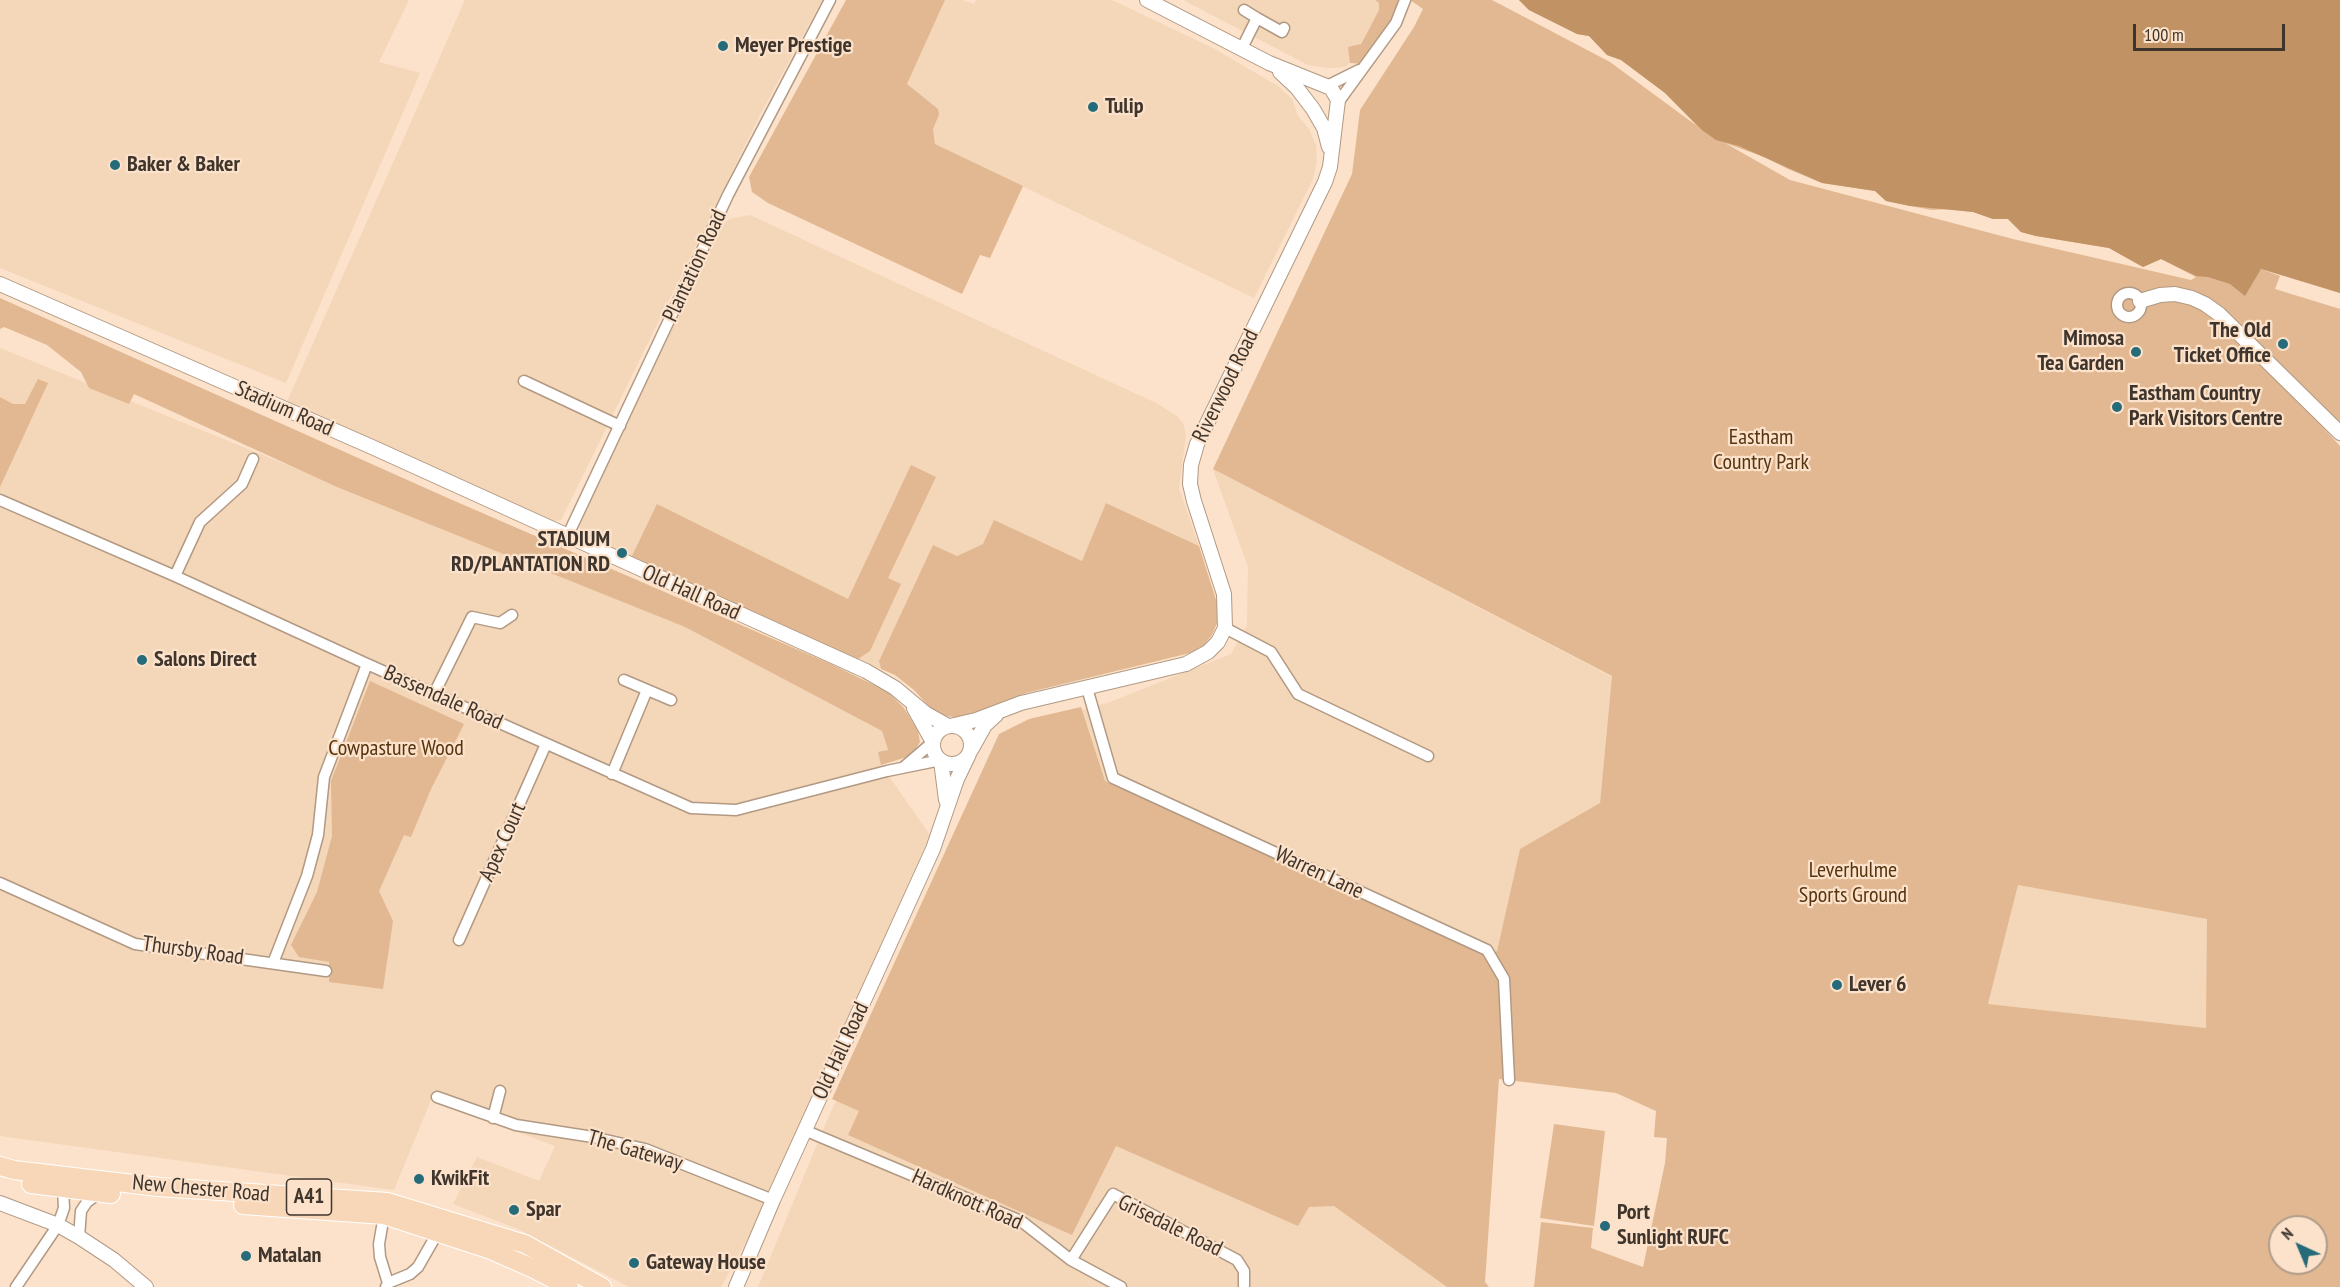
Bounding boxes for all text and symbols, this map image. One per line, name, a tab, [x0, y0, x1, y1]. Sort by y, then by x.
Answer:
scale bar	[2136, 12, 2288, 50]
text: 100 m	[2144, 23, 2184, 46]
place label: Meyer Prestige	[735, 33, 852, 59]
marker: Meyer Prestige	[716, 39, 730, 53]
place label: Tulip	[1105, 94, 1143, 120]
marker: Tulip	[1086, 100, 1100, 114]
place label: Baker & Baker	[127, 152, 240, 178]
marker: Baker & Baker	[108, 158, 122, 172]
street label: Plantation Road	[658, 206, 732, 326]
place label: The Old Ticket Office	[2174, 318, 2271, 370]
street label: Riverwood Road	[1187, 325, 1265, 447]
place label: Mimosa Tea Garden	[2037, 326, 2124, 378]
marker: The Old Ticket Office	[2276, 337, 2290, 351]
marker: Mimosa Tea Garden	[2129, 345, 2143, 359]
street label: Stadium Road	[231, 376, 337, 442]
place label: Eastham Country Park Visitors Centre	[2129, 381, 2283, 433]
marker: Eastham Country Park Visitors Centre	[2110, 400, 2124, 414]
park label: Eastham Country Park	[1713, 425, 1809, 476]
place label: STADIUM RD/PLANTATION RD	[451, 527, 610, 578]
marker: STADIUM RD/PLANTATION RD	[615, 546, 629, 560]
street label: Old Hall Road	[638, 560, 744, 626]
place label: Salons Direct	[154, 647, 257, 673]
marker: Salons Direct	[135, 653, 149, 667]
street label: Bassendale Road	[379, 660, 507, 736]
park label: Cowpasture Wood	[328, 736, 464, 762]
street label: Apex Court	[474, 798, 532, 886]
street label: Warren Lane	[1271, 841, 1367, 905]
park label: Leverhulme Sports Ground	[1799, 858, 1907, 909]
street label: Thursby Road	[140, 931, 246, 971]
place label: Lever 6	[1849, 972, 1906, 998]
marker: Lever 6	[1830, 978, 1844, 992]
street label: Old Hall Road	[807, 998, 875, 1104]
street label: The Gateway	[584, 1125, 686, 1177]
street label: Hardknott Road	[908, 1164, 1026, 1236]
place label: KwikFit	[431, 1166, 489, 1192]
street label: New Chester Road	[131, 1170, 271, 1208]
marker: KwikFit	[412, 1172, 426, 1186]
road number: A41	[286, 1179, 332, 1215]
street label: Grisedale Road	[1113, 1189, 1227, 1263]
place label: Spar	[526, 1197, 561, 1223]
place label: Port Sunlight RUFC	[1617, 1200, 1729, 1252]
marker: Spar	[507, 1203, 521, 1217]
north arrow	[2268, 1215, 2328, 1275]
marker: Port Sunlight RUFC	[1598, 1219, 1612, 1233]
text: N	[2277, 1223, 2297, 1244]
place label: Matalan	[258, 1243, 321, 1269]
marker: Matalan	[239, 1249, 253, 1263]
place label: Gateway House	[646, 1250, 766, 1276]
marker: Gateway House	[627, 1256, 641, 1270]

